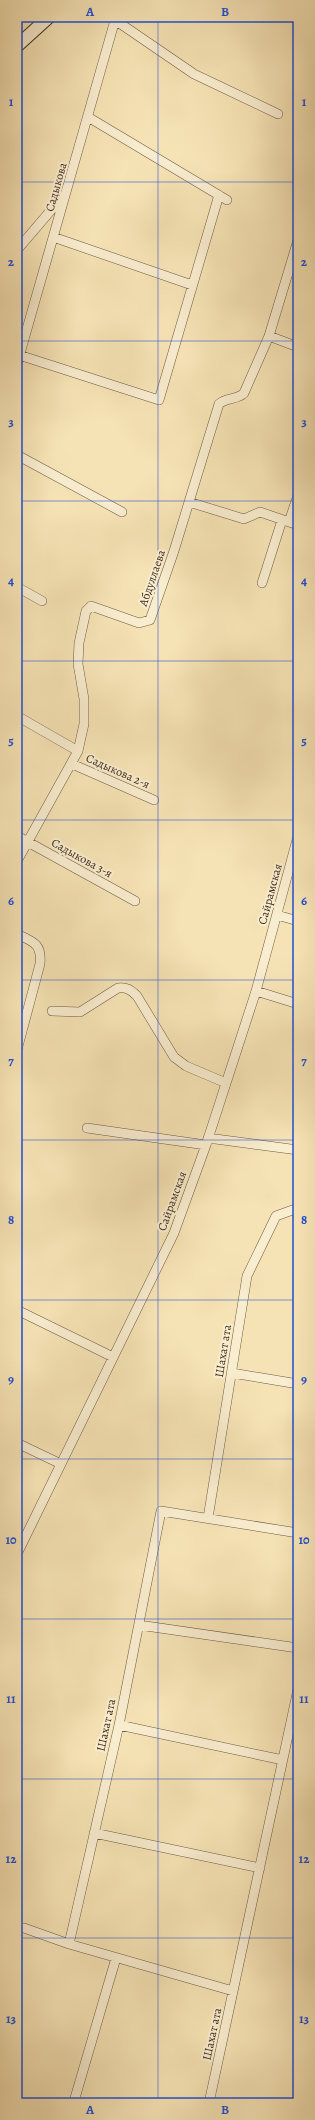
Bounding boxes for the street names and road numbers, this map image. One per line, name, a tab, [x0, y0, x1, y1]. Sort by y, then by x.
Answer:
street label: Садыкова	[41, 160, 71, 213]
street label: Абдуллаева	[135, 547, 169, 609]
street label: Садыкова 2-я	[83, 750, 153, 792]
street label: Садыкова 3-я	[49, 835, 116, 882]
street label: Сайрамская	[254, 862, 286, 926]
street label: Сайрамская	[154, 1169, 190, 1233]
street label: Шахат ата	[211, 1323, 235, 1379]
street label: Шахат ата	[93, 1697, 119, 1753]
street label: Шахат ата	[199, 2006, 225, 2062]

